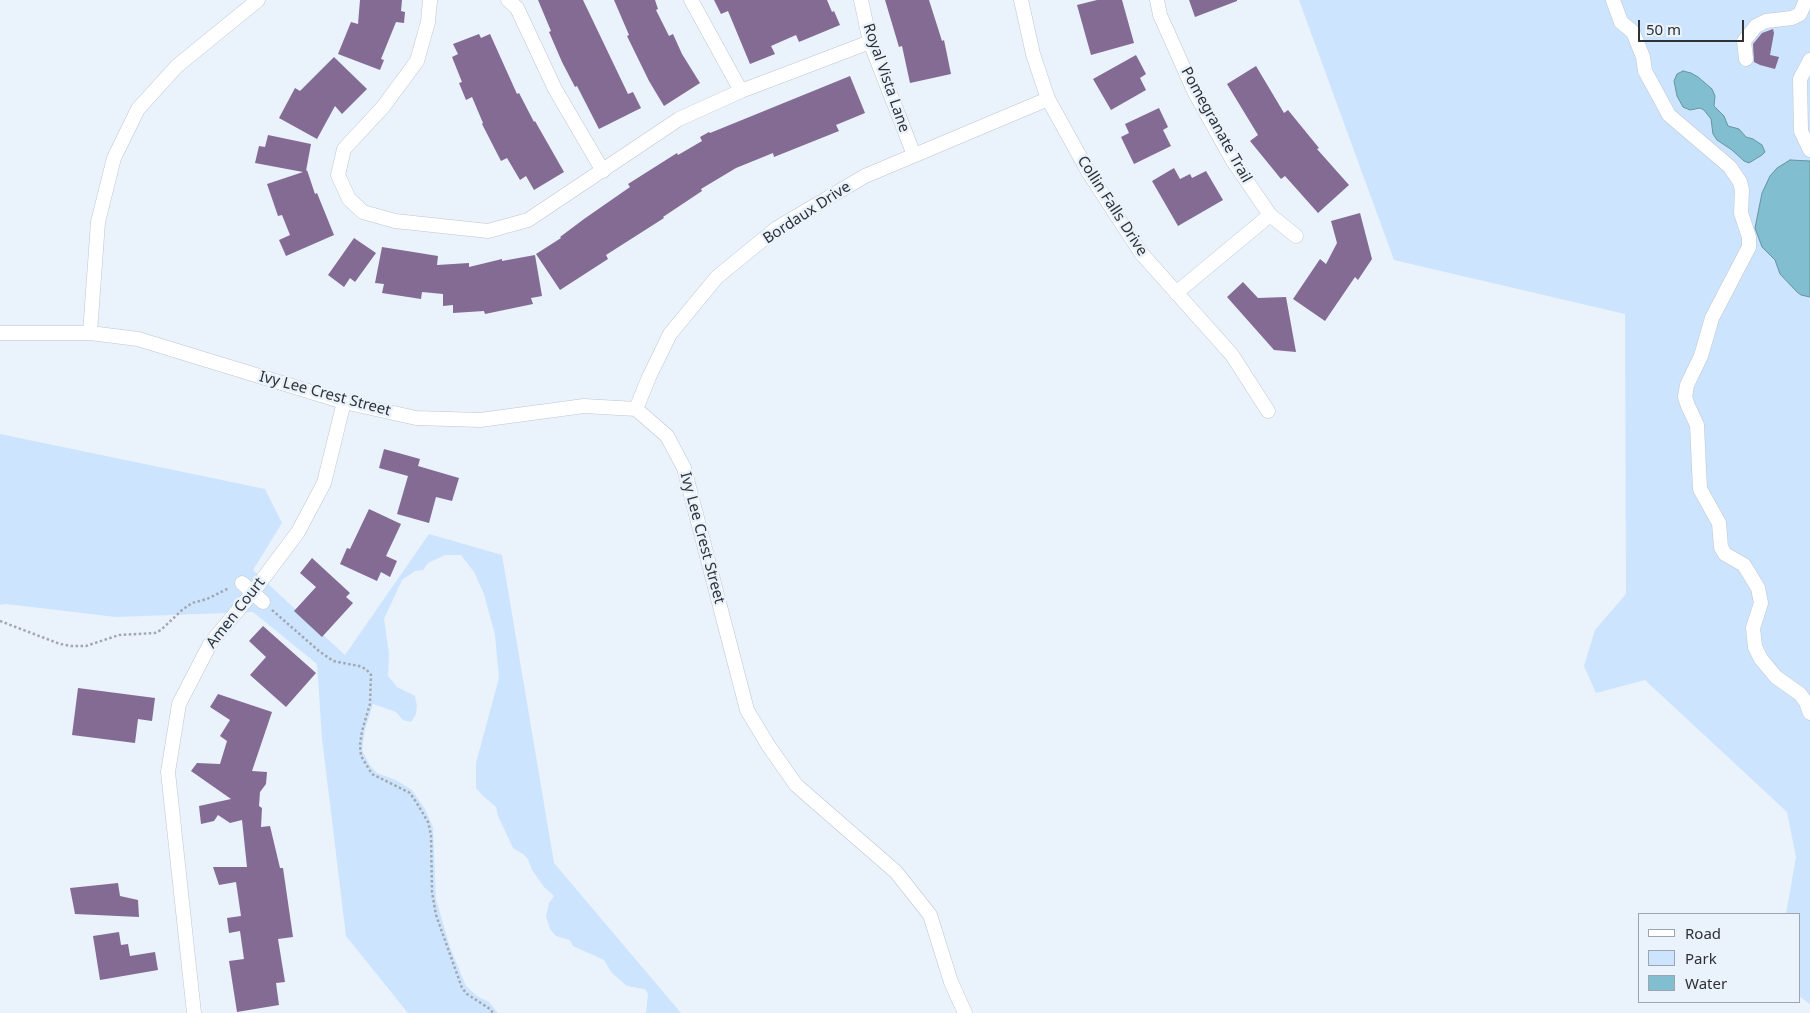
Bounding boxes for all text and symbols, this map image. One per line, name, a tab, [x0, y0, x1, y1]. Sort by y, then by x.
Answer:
scale bar	[1640, 10, 1746, 42]
text: 50 m	[1646, 19, 1681, 39]
street label: Royal Vista Lane	[859, 21, 913, 135]
street label: Pomegranate Trail	[1177, 64, 1255, 186]
street label: Collin Falls Drive	[1073, 153, 1151, 259]
street label: Bordaux Drive	[760, 178, 854, 248]
street label: Ivy Lee Crest Street	[257, 368, 393, 420]
street label: Ivy Lee Crest Street	[676, 470, 728, 606]
street label: Amen Court	[203, 574, 269, 652]
legend	[1638, 913, 1800, 1003]
text: Road	[1685, 923, 1721, 943]
text: Park	[1685, 948, 1717, 968]
text: Water	[1685, 973, 1727, 993]

